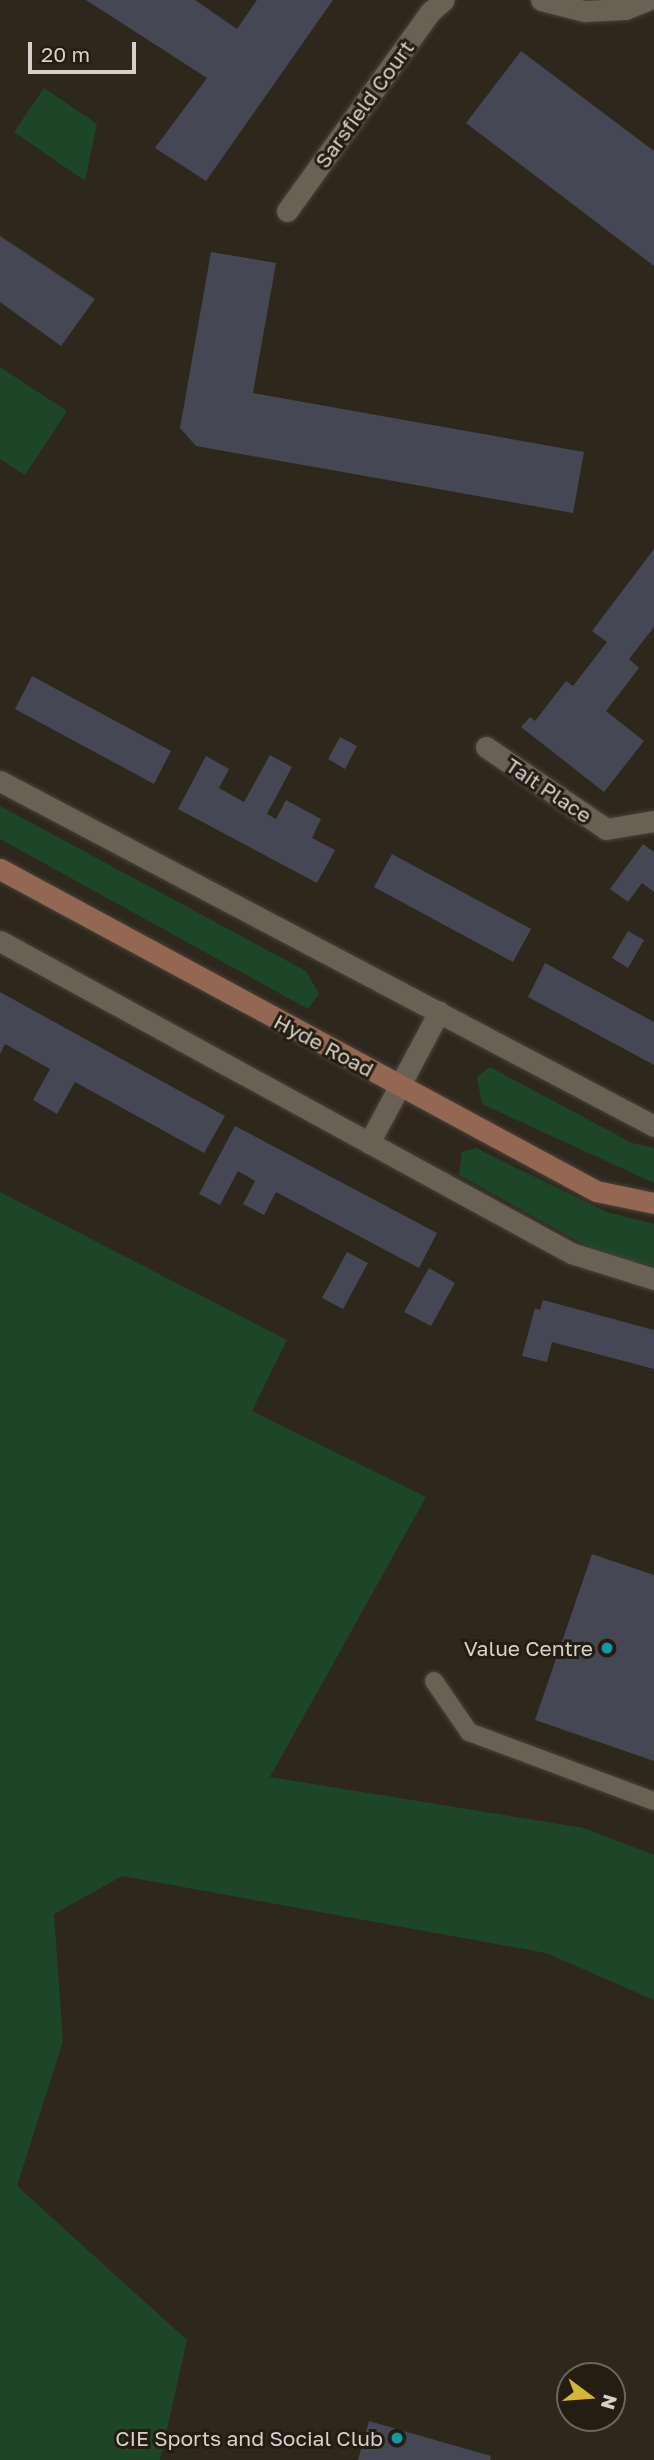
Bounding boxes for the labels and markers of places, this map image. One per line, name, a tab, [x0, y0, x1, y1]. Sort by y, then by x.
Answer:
place label: Value Centre	[464, 1635, 593, 1661]
marker: Value Centre	[599, 1640, 615, 1656]
place label: CIE Sports and Social Club	[115, 2425, 383, 2451]
marker: CIE Sports and Social Club	[389, 2430, 405, 2446]

